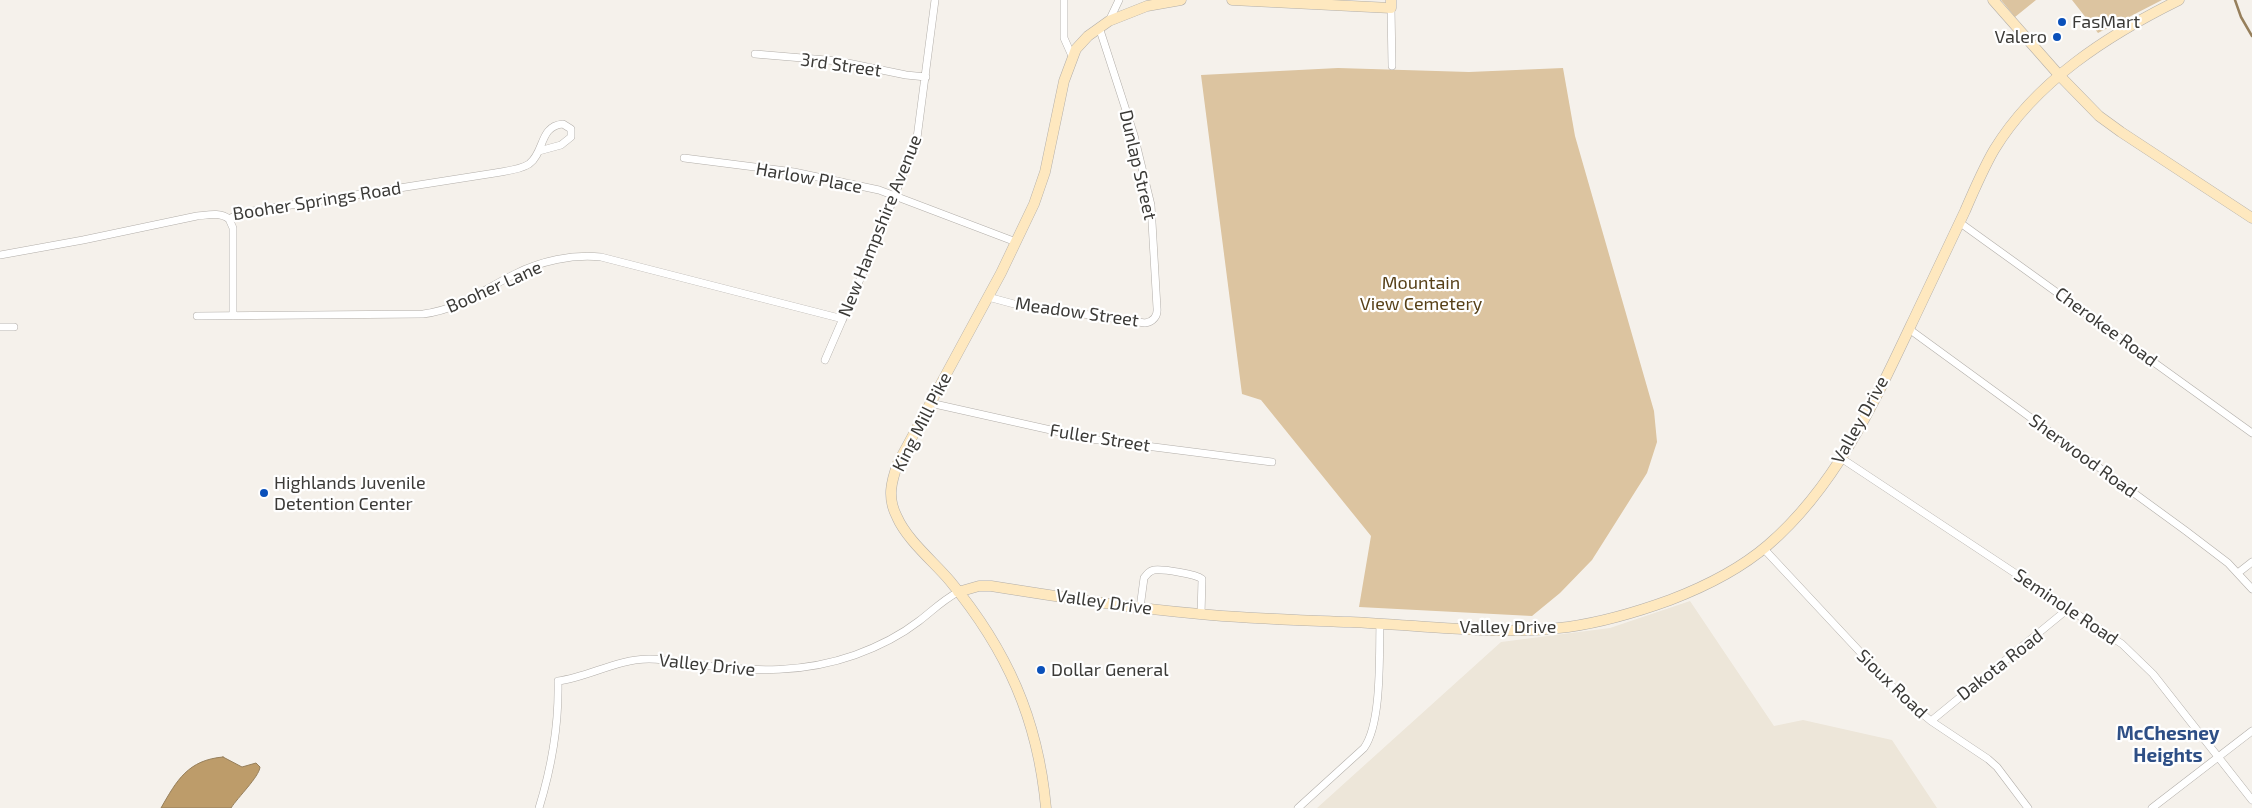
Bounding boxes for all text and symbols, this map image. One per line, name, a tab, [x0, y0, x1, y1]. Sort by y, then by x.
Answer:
place label: FasMart	[2072, 11, 2140, 33]
marker: FasMart	[2056, 16, 2068, 28]
place label: Valero	[1994, 26, 2047, 48]
marker: Valero	[2051, 31, 2063, 43]
street label: 3rd Street	[799, 49, 883, 81]
street label: Dunlap Street	[1115, 108, 1161, 222]
street label: New Hampshire Avenue	[834, 132, 926, 320]
street label: Harlow Place	[754, 158, 864, 198]
street label: Booher Springs Road	[231, 177, 403, 225]
street label: Booher Lane	[443, 256, 545, 318]
park label: Mountain View Cemetery	[1360, 272, 1482, 314]
street label: Cherokee Road	[2051, 283, 2161, 371]
street label: Meadow Street	[1014, 293, 1140, 331]
street label: King Mill Pike	[888, 369, 956, 475]
street label: Valley Drive	[1827, 372, 1893, 468]
street label: Sherwood Road	[2025, 410, 2141, 502]
street label: Fuller Street	[1048, 419, 1152, 457]
place label: Highlands Juvenile Detention Center	[274, 472, 426, 514]
marker: Highlands Juvenile Detention Center	[258, 487, 270, 499]
street label: Seminole Road	[2010, 564, 2122, 650]
street label: Valley Drive	[1055, 585, 1153, 619]
street label: Valley Drive	[1460, 616, 1556, 638]
street label: Dakota Road	[1953, 625, 2047, 705]
street label: Sioux Road	[1852, 645, 1932, 723]
street label: Valley Drive	[658, 649, 756, 681]
place label: Dollar General	[1051, 659, 1169, 681]
marker: Dollar General	[1035, 664, 1047, 676]
district label: McChesney Heights	[2116, 723, 2220, 767]

